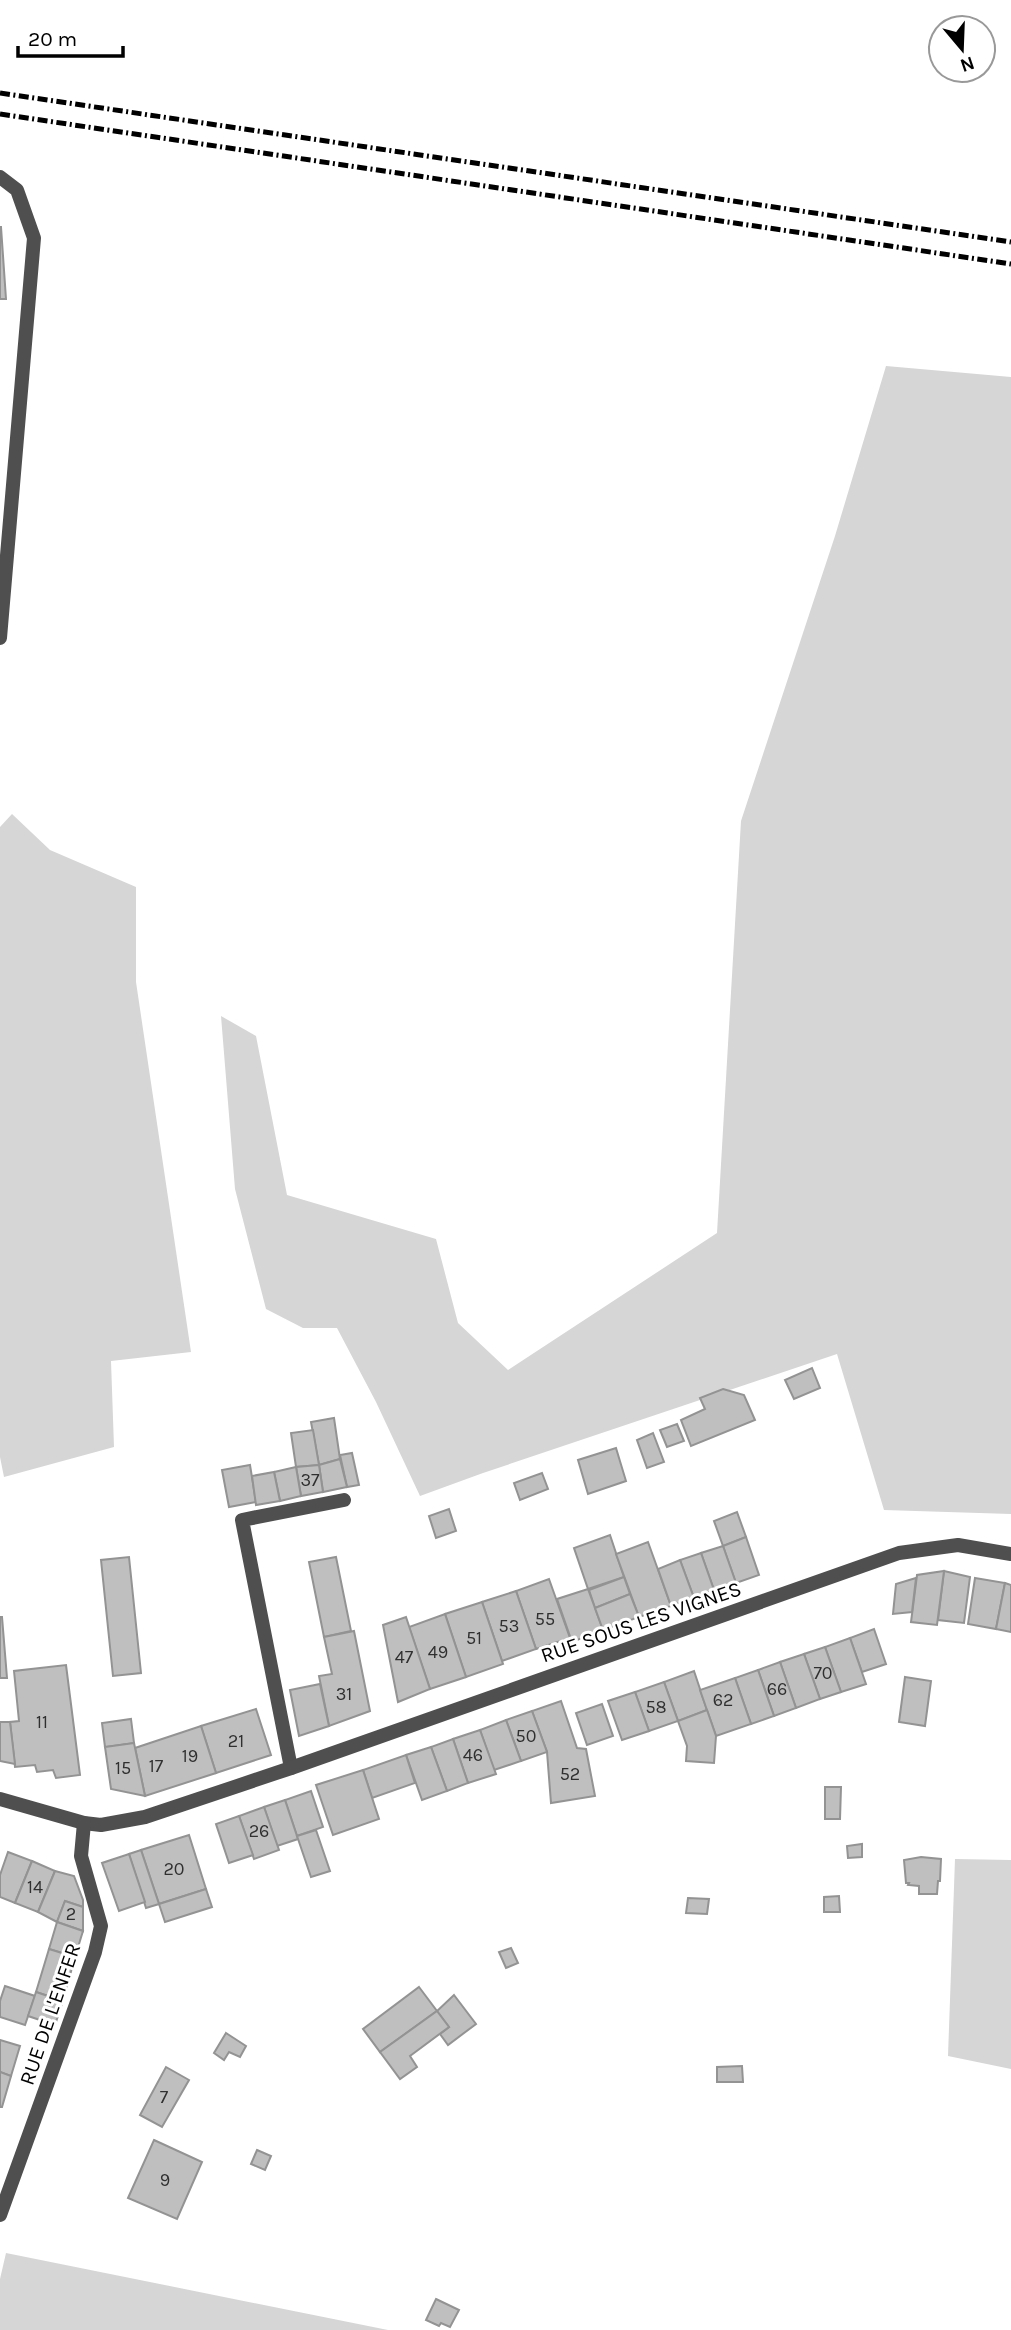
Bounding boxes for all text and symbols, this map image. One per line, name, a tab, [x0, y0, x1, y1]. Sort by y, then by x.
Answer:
scale bar	[18, 14, 122, 58]
north arrow	[927, 14, 997, 84]
text: 20 m	[28, 27, 77, 51]
text: N	[957, 52, 977, 77]
house number: 37	[300, 1469, 320, 1491]
street label: RUE SOUS LES VIGNES	[538, 1576, 744, 1668]
house number: 55	[535, 1608, 555, 1630]
house number: 53	[499, 1615, 519, 1637]
house number: 51	[466, 1627, 482, 1649]
house number: 49	[428, 1641, 448, 1663]
house number: 47	[395, 1646, 414, 1668]
house number: 70	[813, 1662, 833, 1684]
house number: 66	[767, 1678, 787, 1700]
house number: 31	[336, 1683, 352, 1705]
house number: 62	[713, 1689, 733, 1711]
house number: 58	[645, 1696, 667, 1718]
house number: 11	[36, 1711, 48, 1733]
house number: 50	[516, 1725, 536, 1747]
house number: 21	[228, 1730, 244, 1752]
house number: 46	[463, 1744, 483, 1766]
house number: 19	[182, 1745, 198, 1767]
house number: 17	[149, 1755, 164, 1777]
house number: 15	[115, 1757, 131, 1779]
house number: 52	[560, 1763, 580, 1785]
house number: 26	[249, 1820, 269, 1842]
house number: 20	[163, 1858, 185, 1880]
house number: 14	[27, 1876, 43, 1898]
house number: 2	[66, 1903, 76, 1925]
street label: RUE DE L'ENFER	[14, 1940, 86, 2088]
house number: 7	[160, 2086, 169, 2108]
house number: 9	[160, 2169, 170, 2191]

